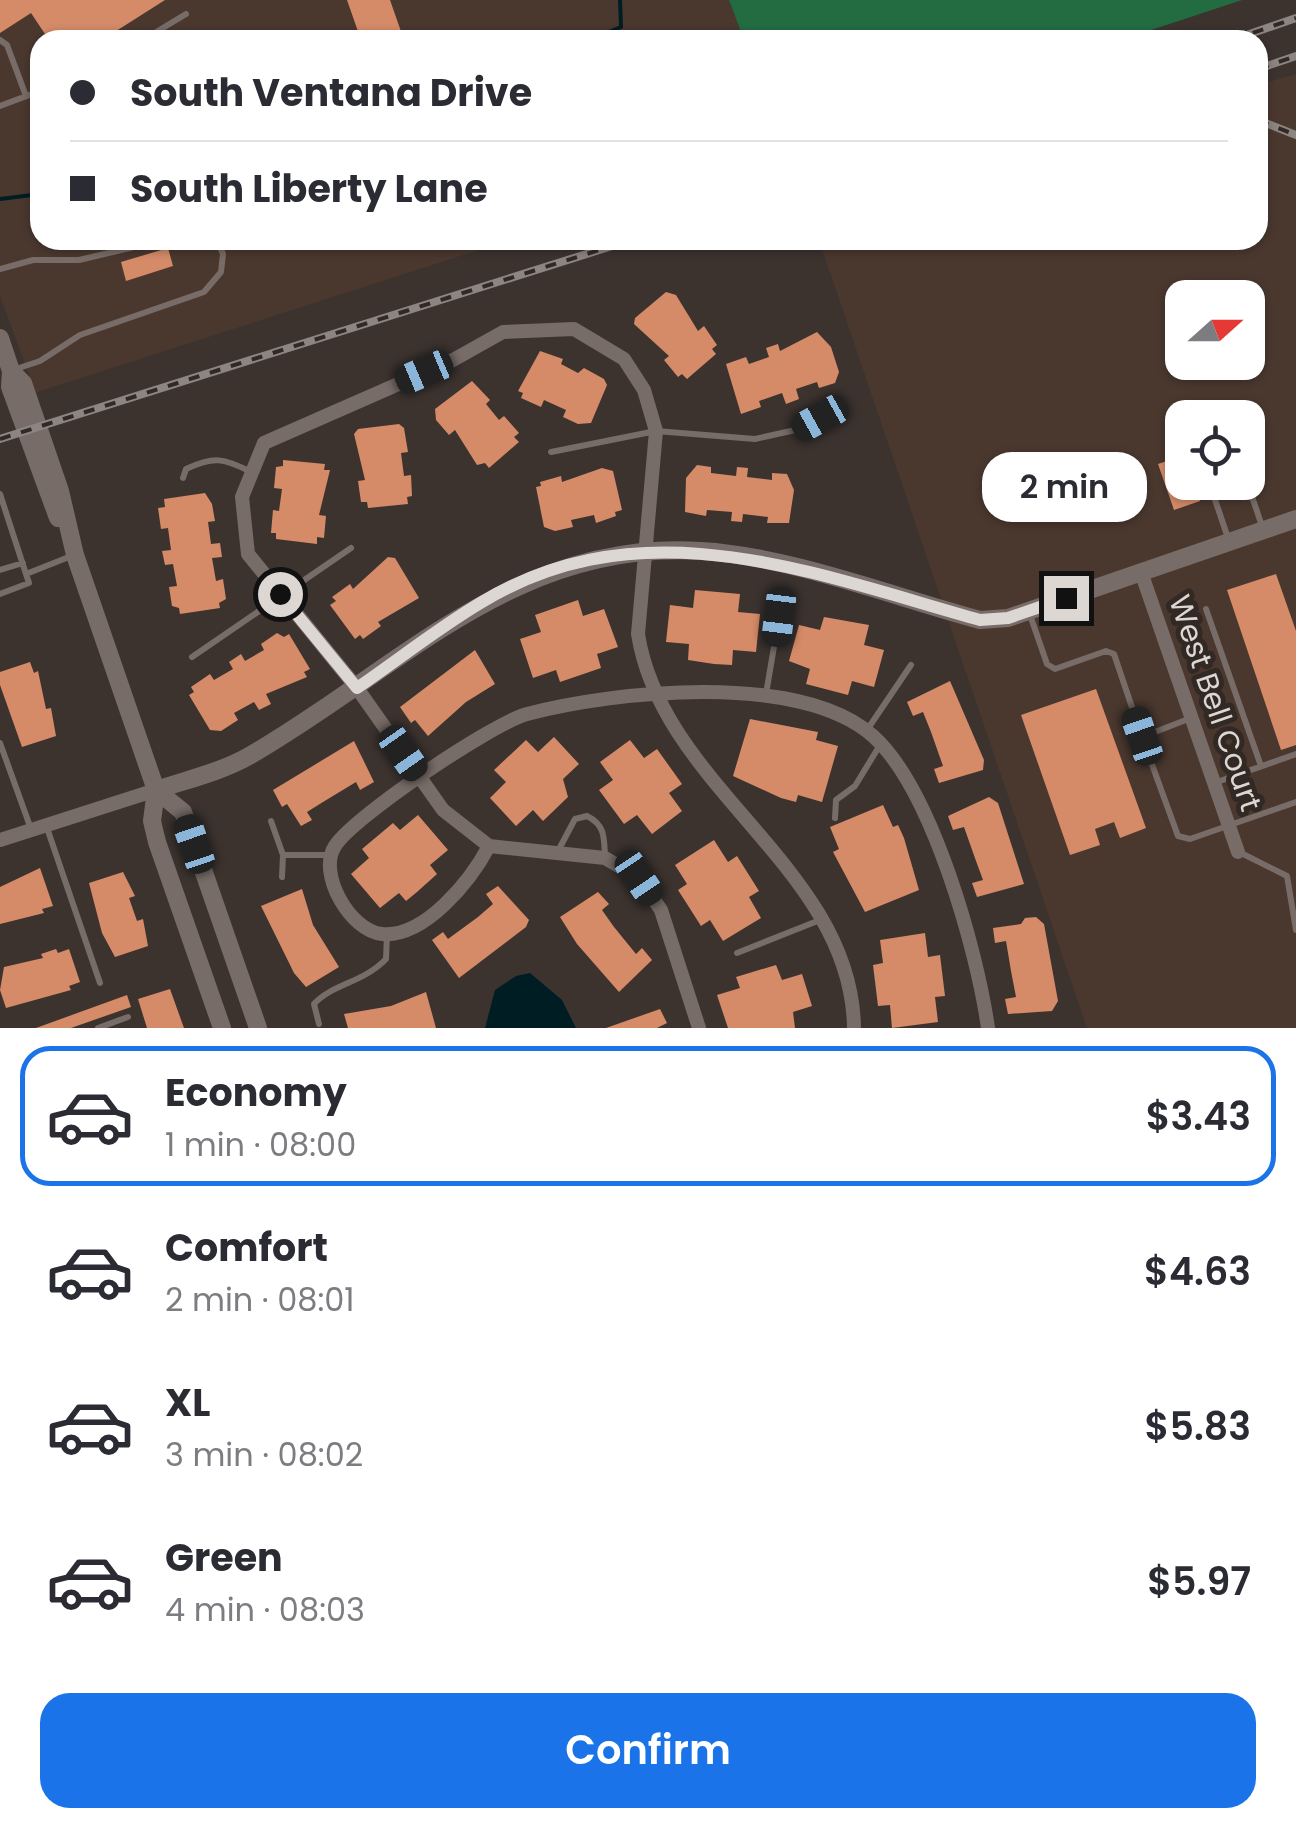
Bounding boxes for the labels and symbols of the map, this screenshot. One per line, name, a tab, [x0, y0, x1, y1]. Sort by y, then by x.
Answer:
north arrow	[1165, 280, 1265, 380]
car	[391, 346, 457, 398]
car	[786, 390, 854, 446]
callout: 2 min	[984, 453, 1148, 523]
route start	[258, 572, 303, 617]
route end	[1044, 576, 1089, 621]
car	[760, 585, 798, 649]
street label: West Bell Court	[1158, 589, 1273, 817]
car	[1118, 703, 1166, 769]
car	[374, 720, 432, 786]
car	[170, 811, 218, 877]
car	[610, 845, 668, 911]

